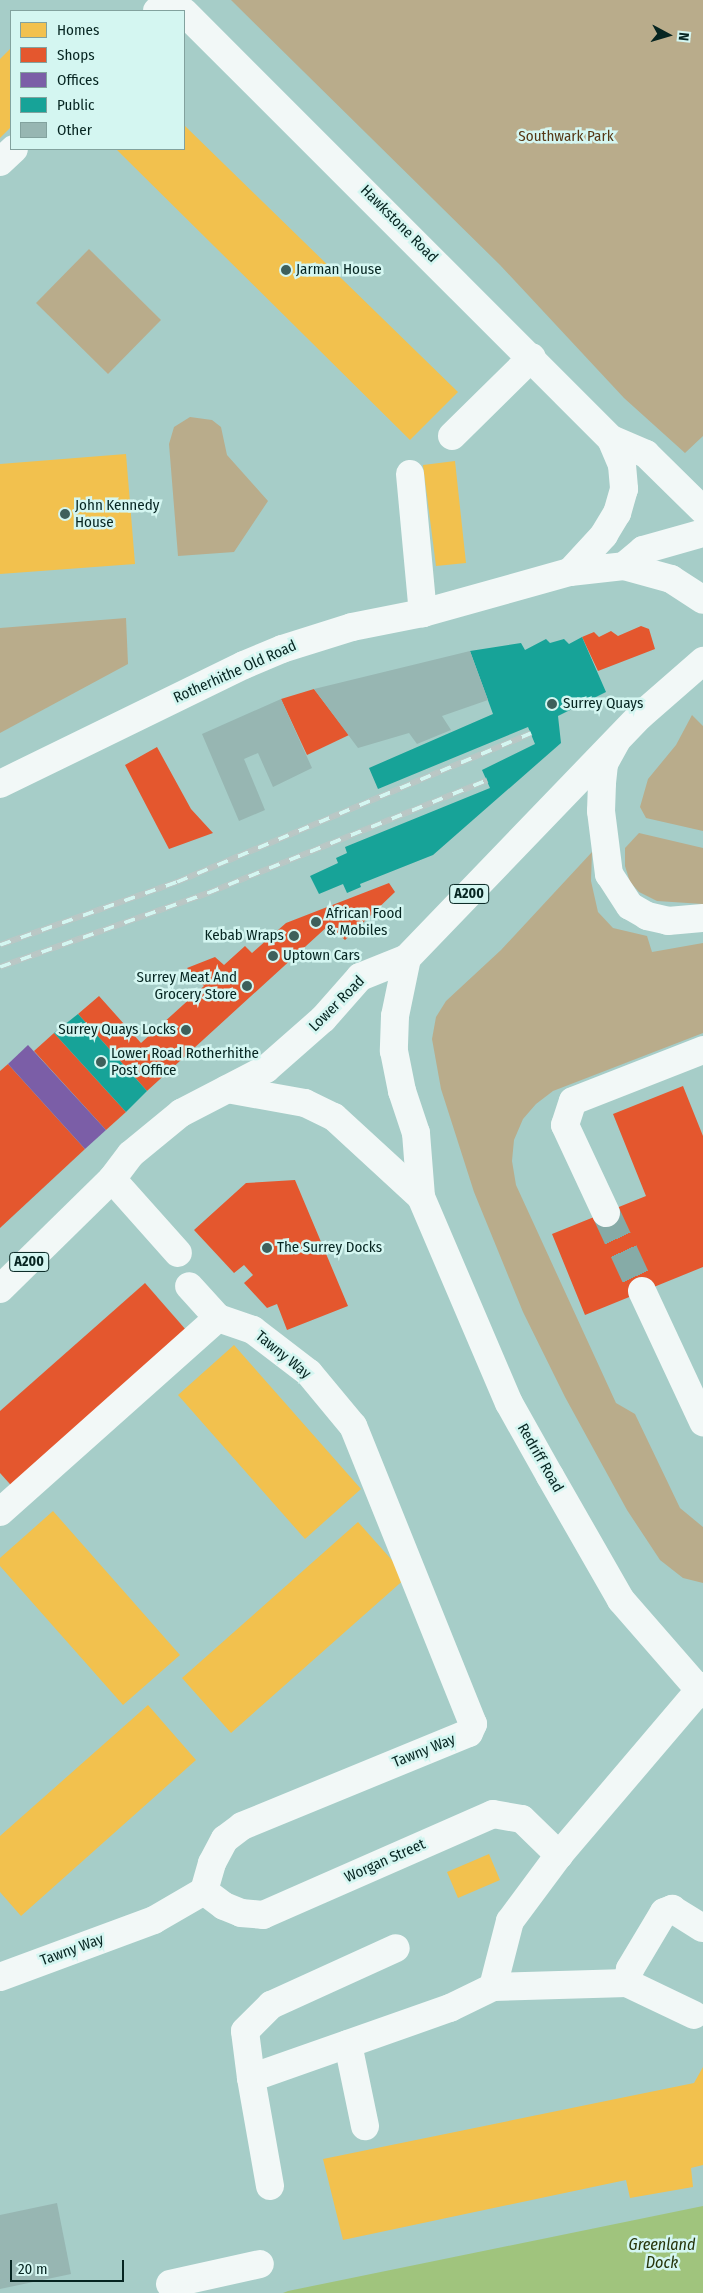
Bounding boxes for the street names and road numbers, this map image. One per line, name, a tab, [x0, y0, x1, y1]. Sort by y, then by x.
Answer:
street label: Hawkstone Road	[357, 182, 441, 266]
street label: Rotherhithe Old Road	[171, 637, 299, 707]
road number: A200	[449, 882, 489, 906]
street label: Lower Road	[305, 972, 369, 1036]
road number: A200	[9, 1250, 49, 1274]
street label: Tawny Way	[252, 1327, 314, 1383]
street label: Redriff Road	[513, 1420, 567, 1496]
street label: Tawny Way	[390, 1730, 458, 1772]
street label: Worgan Street	[342, 1835, 428, 1887]
street label: Tawny Way	[38, 1930, 106, 1970]

